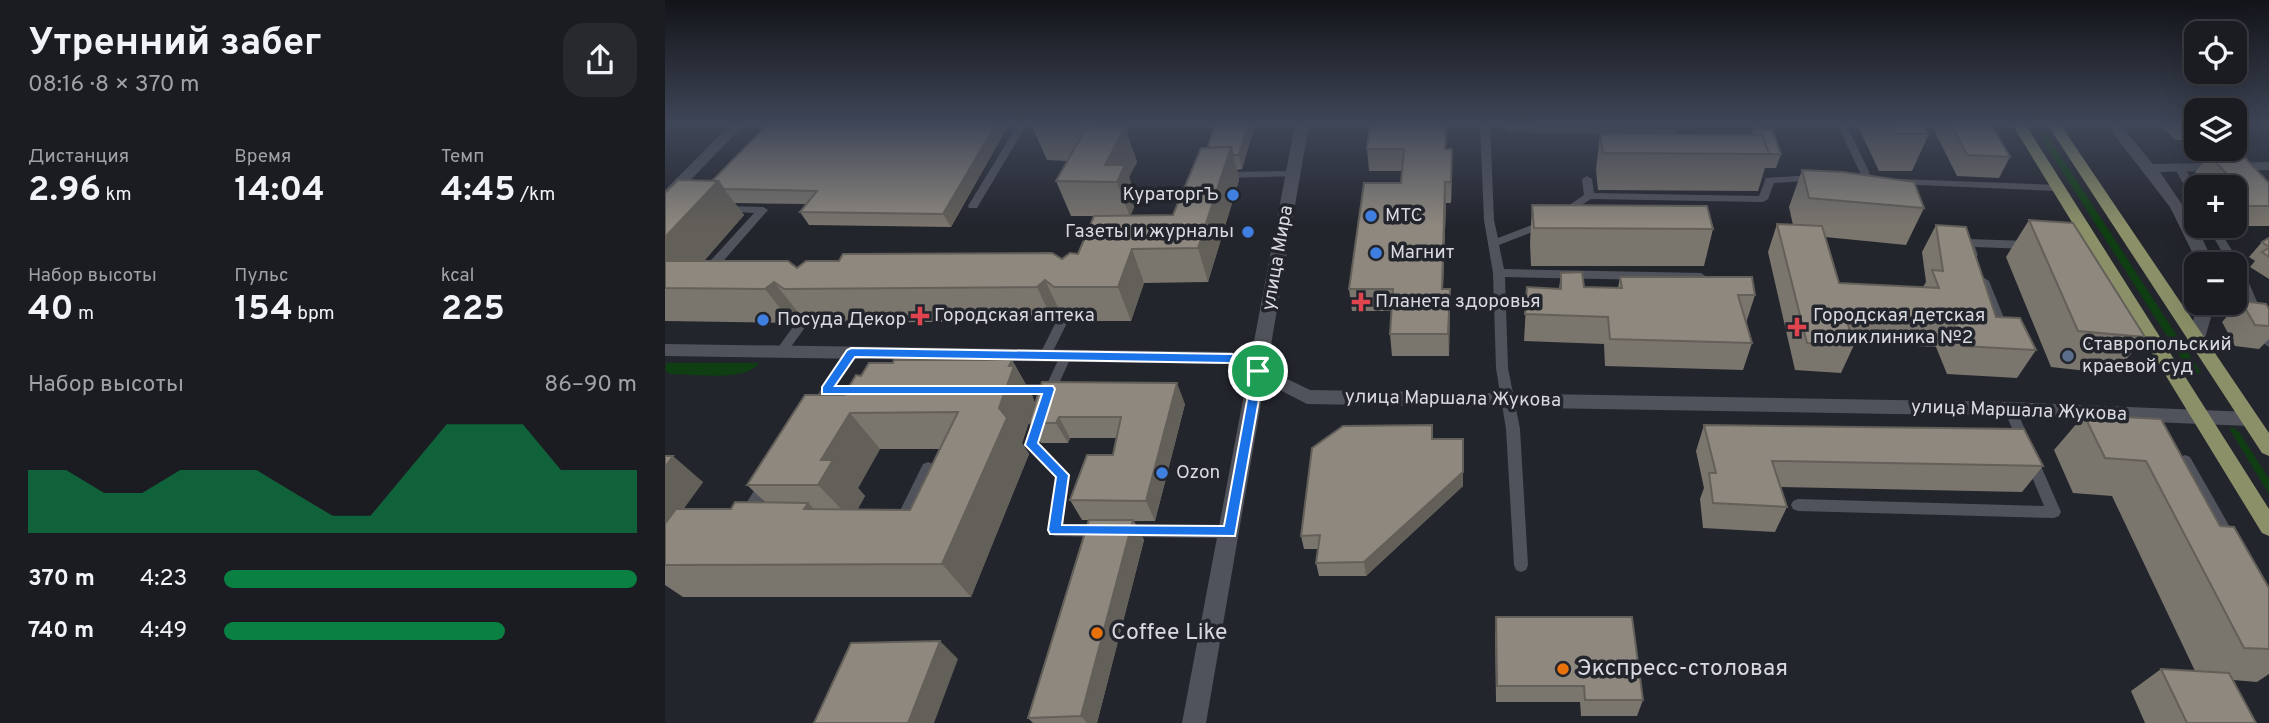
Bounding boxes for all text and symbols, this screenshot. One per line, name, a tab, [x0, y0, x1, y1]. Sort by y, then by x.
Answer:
text: Утренний забег	[28, 20, 322, 69]
map controls	[2184, 21, 2247, 315]
button: locate	[2184, 21, 2247, 84]
button: share	[563, 23, 637, 97]
text: 08:16 · 8 × 370 m	[28, 71, 199, 100]
button: layers	[2184, 98, 2247, 161]
text: Дистанция	[28, 145, 129, 169]
text: Время	[234, 145, 291, 169]
text: Темп	[441, 145, 484, 169]
text: 2.96	[28, 169, 101, 213]
text: 14:04	[234, 169, 325, 213]
text: 4:45	[441, 169, 516, 213]
button: +	[2184, 175, 2247, 238]
text: km	[101, 183, 132, 207]
text: /km	[516, 183, 555, 207]
place label: КураторгЪ	[1122, 183, 1219, 207]
marker: КураторгЪ	[1225, 187, 1241, 203]
street label: улица Мира	[1257, 203, 1299, 313]
place label: МТС	[1385, 204, 1423, 228]
marker: МТС	[1363, 208, 1379, 224]
place label: Газеты и журналы	[1065, 220, 1234, 244]
marker: Газеты и журналы	[1240, 224, 1256, 240]
place label: Магнит	[1390, 241, 1455, 265]
marker: Магнит	[1368, 245, 1384, 261]
button: −	[2184, 252, 2247, 315]
text: Набор высоты	[28, 264, 157, 288]
text: Пульс	[234, 264, 288, 288]
text: kcal	[441, 264, 474, 288]
text: 40	[28, 288, 74, 332]
text: 154	[234, 288, 293, 332]
text: 225	[441, 288, 505, 332]
place label: Планета здоровья	[1375, 290, 1541, 314]
marker: Планета здоровья	[1353, 294, 1369, 310]
text: m	[74, 302, 94, 326]
text: bpm	[293, 302, 335, 326]
place label: Городская аптека	[934, 304, 1095, 328]
place label: Городская детская поликлиника №2	[1813, 304, 1985, 350]
place label: Посуда Декор	[777, 308, 906, 332]
marker: Городская аптека	[912, 308, 928, 324]
marker: Посуда Декор	[755, 312, 771, 328]
marker: Городская детская поликлиника №2	[1787, 317, 1807, 337]
place label: Ставропольский краевой суд	[2082, 333, 2232, 379]
pin	[1228, 341, 1288, 401]
marker: Ставропольский краевой суд	[2060, 348, 2076, 364]
icon: arrive	[1239, 352, 1277, 390]
text: Набор высоты	[28, 371, 184, 400]
text: 86–90 m	[544, 371, 637, 400]
street label: улица Маршала Жукова	[1345, 385, 1561, 413]
street label: улица Маршала Жукова	[1911, 395, 2127, 427]
place label: Ozon	[1176, 461, 1220, 485]
marker: Ozon	[1154, 465, 1170, 481]
text: 370 m	[28, 565, 95, 594]
text: 4:23	[140, 565, 187, 594]
text: 740 m	[28, 617, 94, 646]
text: 4:49	[140, 617, 187, 646]
place label: Coffee Like	[1111, 619, 1228, 648]
marker: Coffee Like	[1089, 625, 1105, 641]
place label: Экспресс-столовая	[1577, 655, 1788, 684]
marker: Экспресс-столовая	[1555, 661, 1571, 677]

